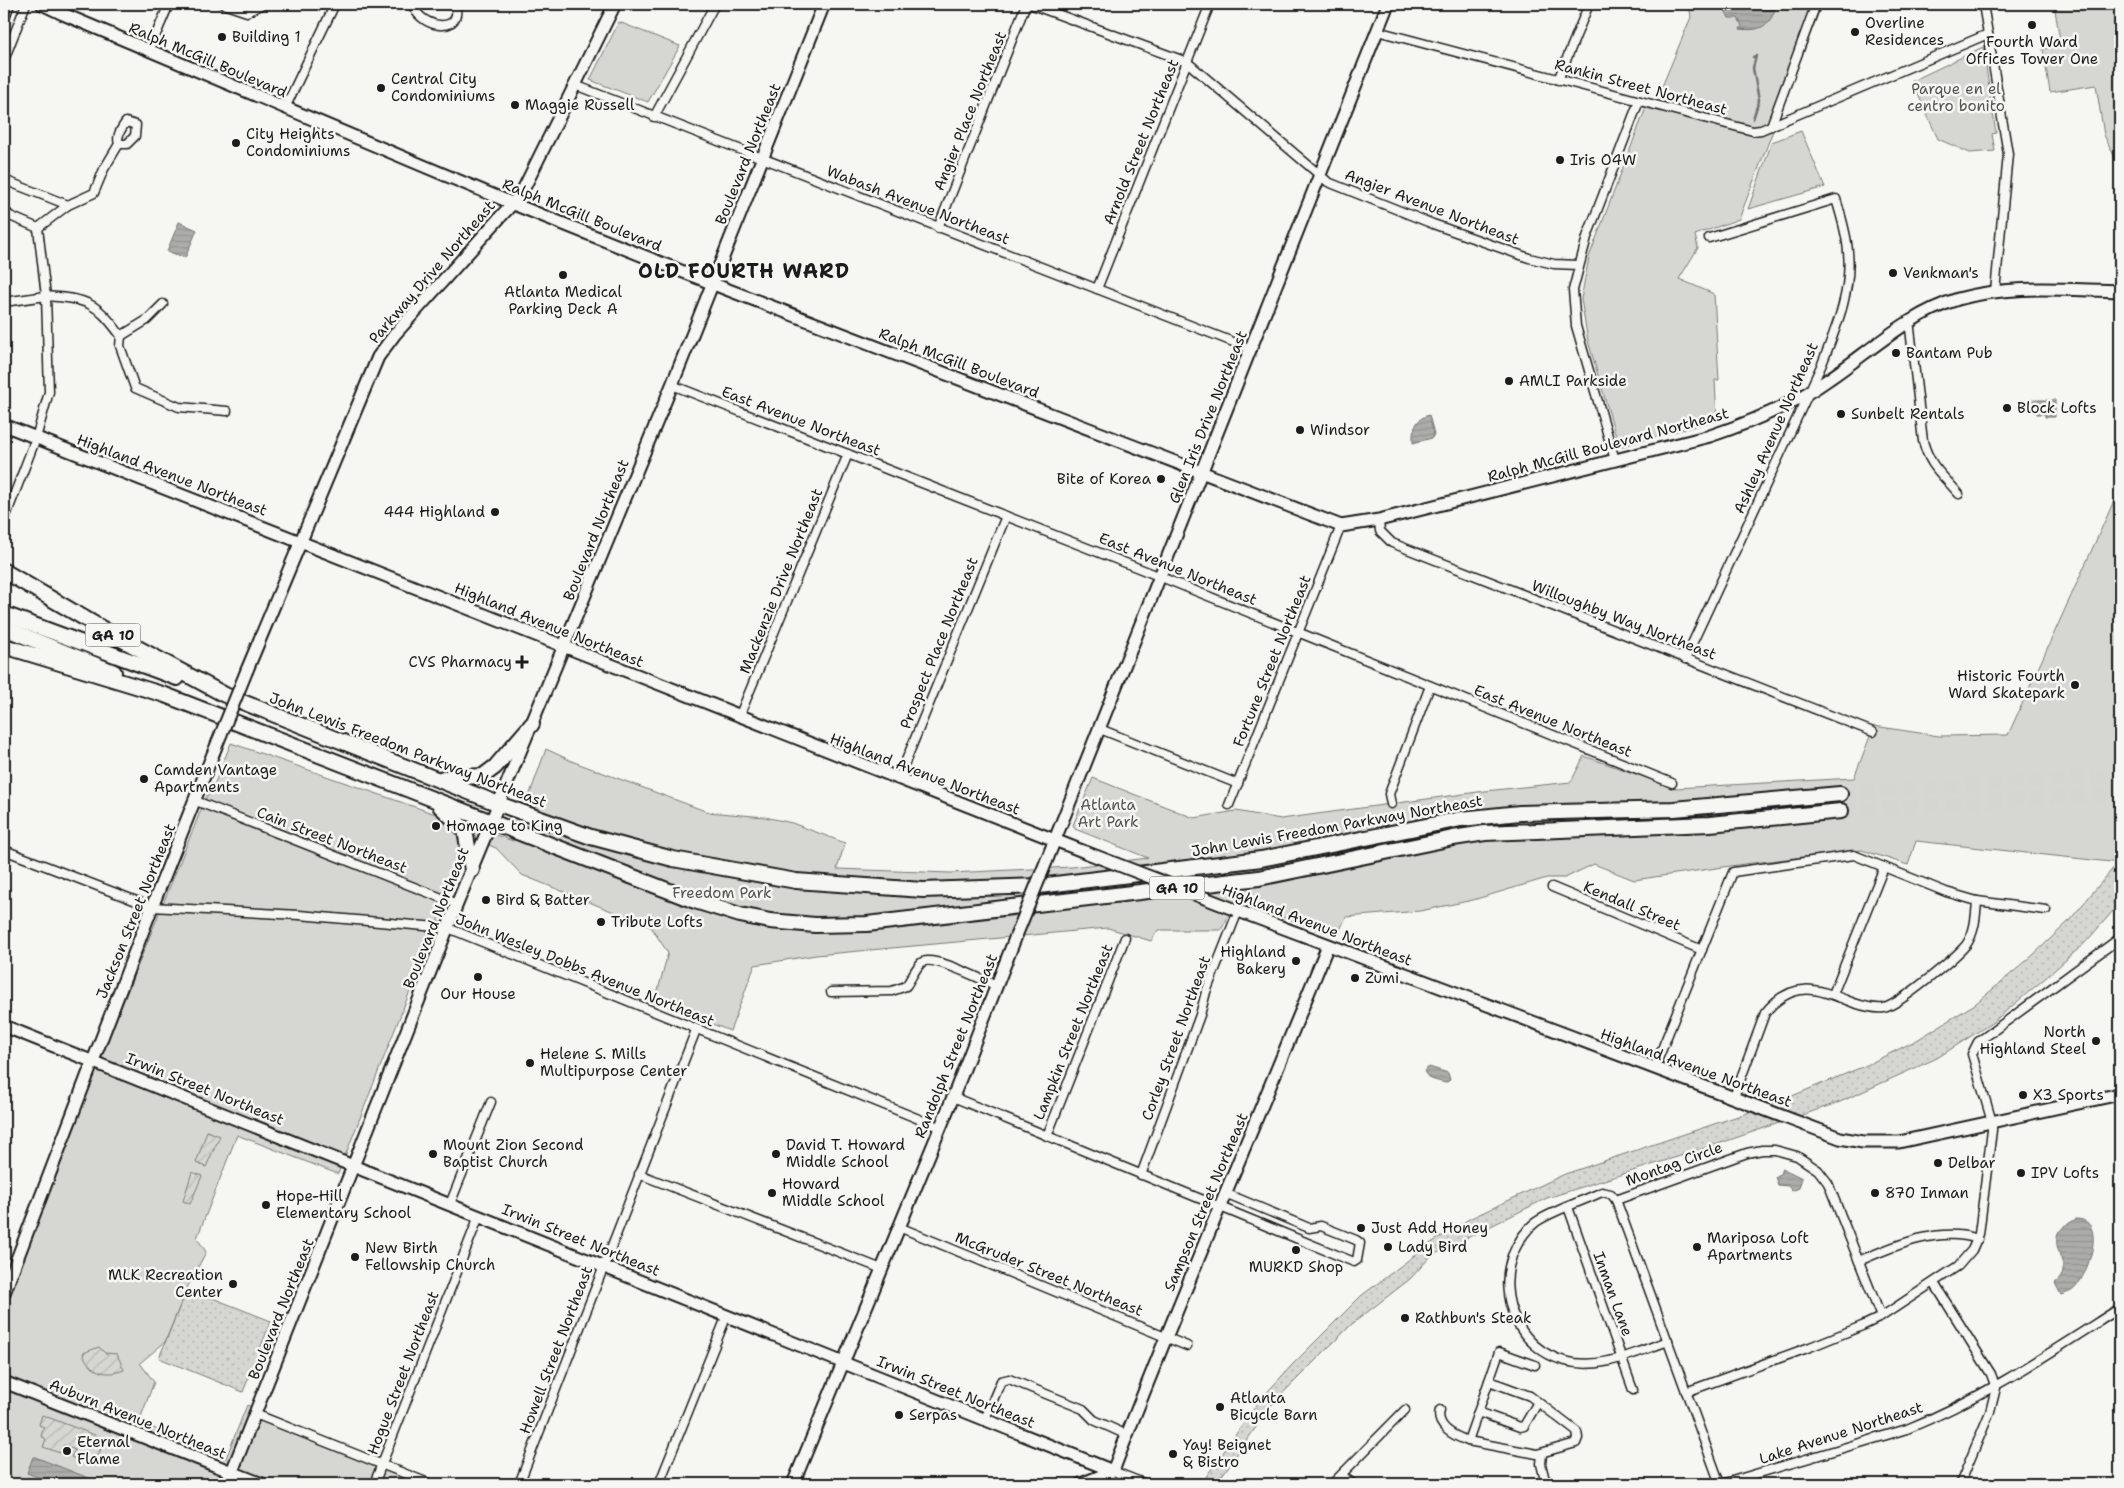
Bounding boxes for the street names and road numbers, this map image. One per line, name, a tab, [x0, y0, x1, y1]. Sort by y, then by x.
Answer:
street label: Ralph McGill Boulevard	[126, 18, 291, 103]
street label: Angier Place Northeast	[929, 28, 1011, 194]
street label: Rankin Street Northeast	[1552, 54, 1730, 120]
street label: Arnold Street Northeast	[1099, 56, 1183, 228]
street label: Boulevard Northeast	[710, 80, 786, 228]
street label: Wabash Avenue Northeast	[824, 161, 1012, 249]
street label: Angier Avenue Northeast	[1342, 165, 1522, 249]
street label: Ralph McGill Boulevard	[499, 174, 665, 256]
street label: Parkway Drive Northeast	[364, 196, 500, 348]
street label: Ralph McGill Boulevard	[876, 323, 1042, 403]
street label: Glen Iris Drive Northeast	[1164, 328, 1252, 506]
street label: Ashley Avenue Northeast	[1729, 339, 1823, 517]
street label: East Avenue Northeast	[719, 381, 883, 461]
street label: Ralph McGill Boulevard Northeast	[1485, 403, 1731, 487]
street label: Highland Avenue Northeast	[74, 429, 270, 521]
street label: Boulevard Northeast	[558, 456, 634, 604]
street label: Mackenzie Drive Northeast	[735, 485, 827, 677]
street label: East Avenue Northeast	[1096, 528, 1260, 610]
street label: Prospect Place Northeast	[895, 554, 983, 732]
street label: Fortune Street Northeast	[1228, 572, 1316, 750]
street label: Willoughby Way Northeast	[1529, 575, 1719, 665]
street label: Highland Avenue Northeast	[451, 578, 647, 672]
road number: GA 10	[86, 624, 140, 646]
street label: East Avenue Northeast	[1471, 680, 1635, 762]
street label: John Lewis Freedom Parkway Northeast	[267, 688, 549, 812]
street label: Highland Avenue Northeast	[827, 728, 1023, 820]
street label: John Lewis Freedom Parkway Northeast	[1190, 791, 1484, 861]
street label: Cain Street Northeast	[254, 802, 410, 878]
street label: Jackson Street Northeast	[92, 820, 180, 1002]
street label: Boulevard Northeast	[398, 844, 474, 992]
road number: GA 10	[1150, 876, 1204, 900]
street label: Kendall Street	[1580, 877, 1684, 935]
street label: Highland Avenue Northeast	[1219, 879, 1415, 971]
street label: John Wesley Dobbs Avenue Northeast	[453, 909, 717, 1031]
street label: Lampkin Street Northeast	[1028, 941, 1118, 1123]
street label: Randolph Street Northeast	[910, 951, 1002, 1141]
street label: Corley Street Northeast	[1137, 953, 1215, 1123]
street label: Highland Avenue Northeast	[1597, 1024, 1795, 1112]
street label: Irwin Street Northeast	[123, 1048, 287, 1130]
street label: Sampson Street Northeast	[1159, 1110, 1253, 1294]
street label: Montag Circle	[1623, 1137, 1725, 1191]
street label: Irwin Street Northeast	[499, 1199, 663, 1281]
street label: McGruder Street Northeast	[952, 1227, 1146, 1321]
street label: Boulevard Northeast	[243, 1235, 319, 1383]
street label: Inman Lane	[1588, 1249, 1638, 1339]
street label: Howell Street Northeast	[515, 1263, 597, 1437]
street label: Hogue Street Northeast	[362, 1288, 444, 1458]
street label: Irwin Street Northeast	[874, 1351, 1038, 1433]
street label: Auburn Avenue Northeast	[46, 1374, 230, 1464]
street label: Lake Avenue Northeast	[1757, 1397, 1925, 1469]

